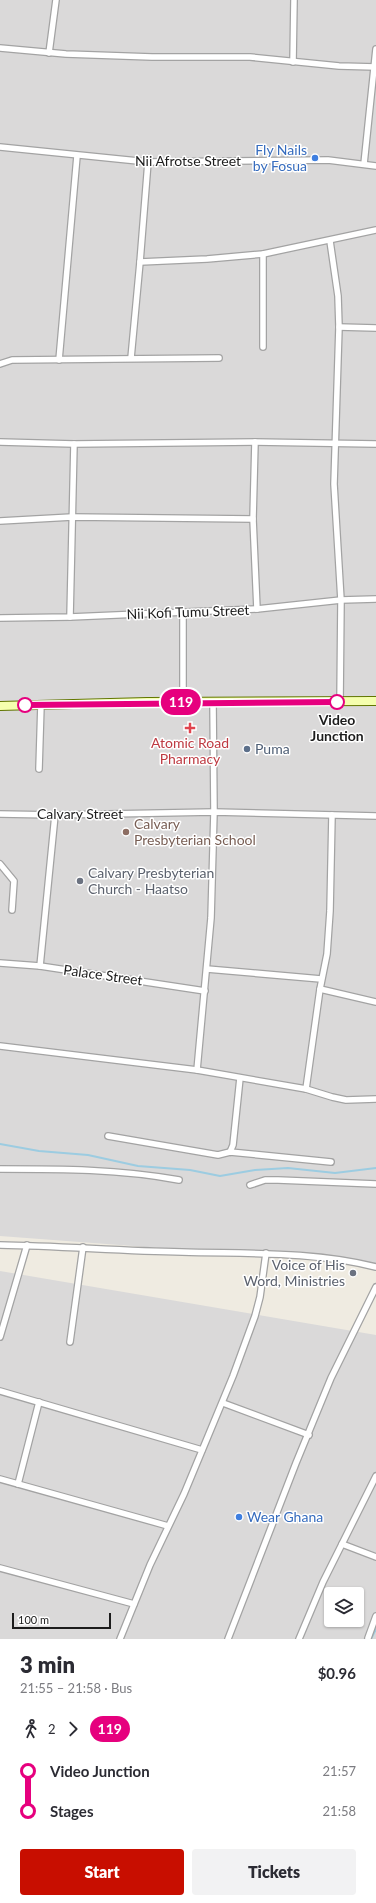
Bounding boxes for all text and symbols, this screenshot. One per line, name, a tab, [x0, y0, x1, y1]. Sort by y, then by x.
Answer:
place label: Fly Nails by Fosua	[253, 141, 307, 174]
street label: Nii Afrotse Street	[135, 152, 241, 169]
marker: Fly Nails by Fosua	[310, 153, 320, 163]
street label: Nii Kofi Tumu Street	[126, 601, 250, 622]
line badge: 119	[158, 689, 204, 715]
text: 119	[169, 693, 193, 710]
marker: Video Junction	[329, 694, 345, 710]
unlabelled marker	[17, 697, 33, 713]
place label: Video Junction	[310, 711, 364, 744]
marker: Atomic Road Pharmacy	[185, 723, 195, 733]
place label: Atomic Road Pharmacy	[151, 734, 229, 767]
place label: Puma	[255, 740, 290, 757]
marker: Puma	[242, 744, 252, 754]
street label: Calvary Street	[37, 805, 123, 822]
place label: Calvary Presbyterian School	[134, 815, 256, 848]
marker: Calvary Presbyterian School	[121, 827, 131, 837]
place label: Calvary Presbyterian Church - Haatso	[88, 864, 214, 897]
marker: Calvary Presbyterian Church - Haatso	[75, 876, 85, 886]
street label: Palace Street	[62, 961, 144, 988]
place label: Voice of His Word, Ministries	[244, 1256, 345, 1289]
marker: Voice of His Word, Ministries	[348, 1268, 358, 1278]
place label: Wear Ghana	[247, 1508, 323, 1525]
marker: Wear Ghana	[234, 1512, 244, 1522]
map controls	[324, 1587, 364, 1627]
button: layers	[324, 1587, 364, 1627]
scale bar	[12, 1611, 111, 1630]
text: 100 m	[18, 1613, 49, 1626]
text: 3 min	[20, 1651, 75, 1678]
text: $0.96	[318, 1664, 356, 1682]
text: 21:55 – 21:58 · Bus	[20, 1680, 132, 1696]
icon: walk	[20, 1718, 42, 1740]
icon: forward	[62, 1718, 84, 1740]
text: 119	[98, 1720, 122, 1737]
text: 2	[48, 1721, 56, 1737]
text: Video Junction	[50, 1762, 150, 1780]
text: 21:57	[323, 1763, 356, 1779]
text: Stages	[50, 1802, 93, 1820]
text: 21:58	[323, 1803, 356, 1819]
button: Start	[20, 1849, 184, 1895]
button: Tickets	[192, 1849, 356, 1895]

